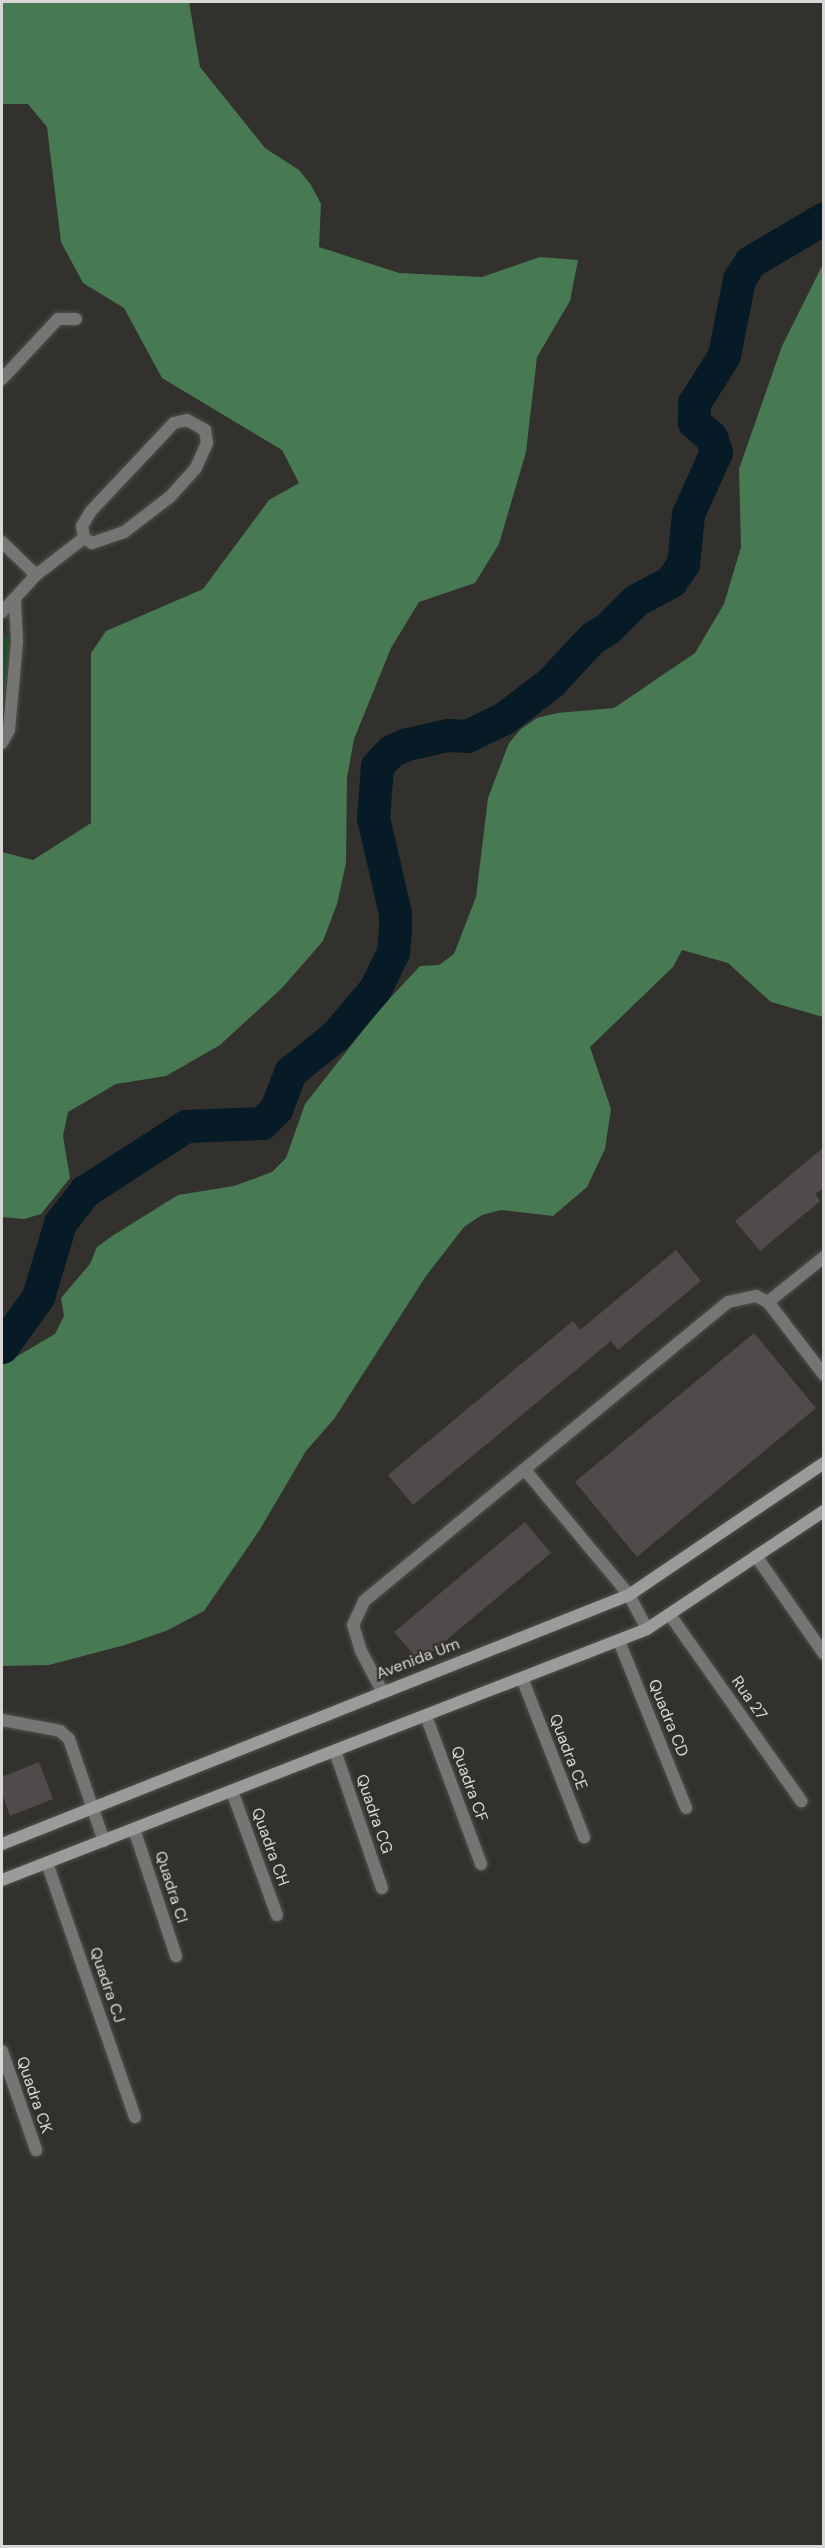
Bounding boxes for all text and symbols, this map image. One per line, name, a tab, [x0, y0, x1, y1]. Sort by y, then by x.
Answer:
street label: Avenida Um	[374, 1634, 462, 1684]
street label: Rua 27	[727, 1672, 771, 1724]
street label: Quadra CD	[644, 1677, 692, 1759]
street label: Quadra CE	[545, 1711, 591, 1793]
street label: Quadra CF	[446, 1744, 492, 1824]
street label: Quadra CG	[351, 1772, 397, 1856]
street label: Quadra CH	[247, 1805, 293, 1889]
street label: Quadra CI	[150, 1849, 192, 1925]
street label: Quadra CJ	[85, 1945, 129, 2025]
street label: Quadra CK	[12, 2054, 56, 2136]

